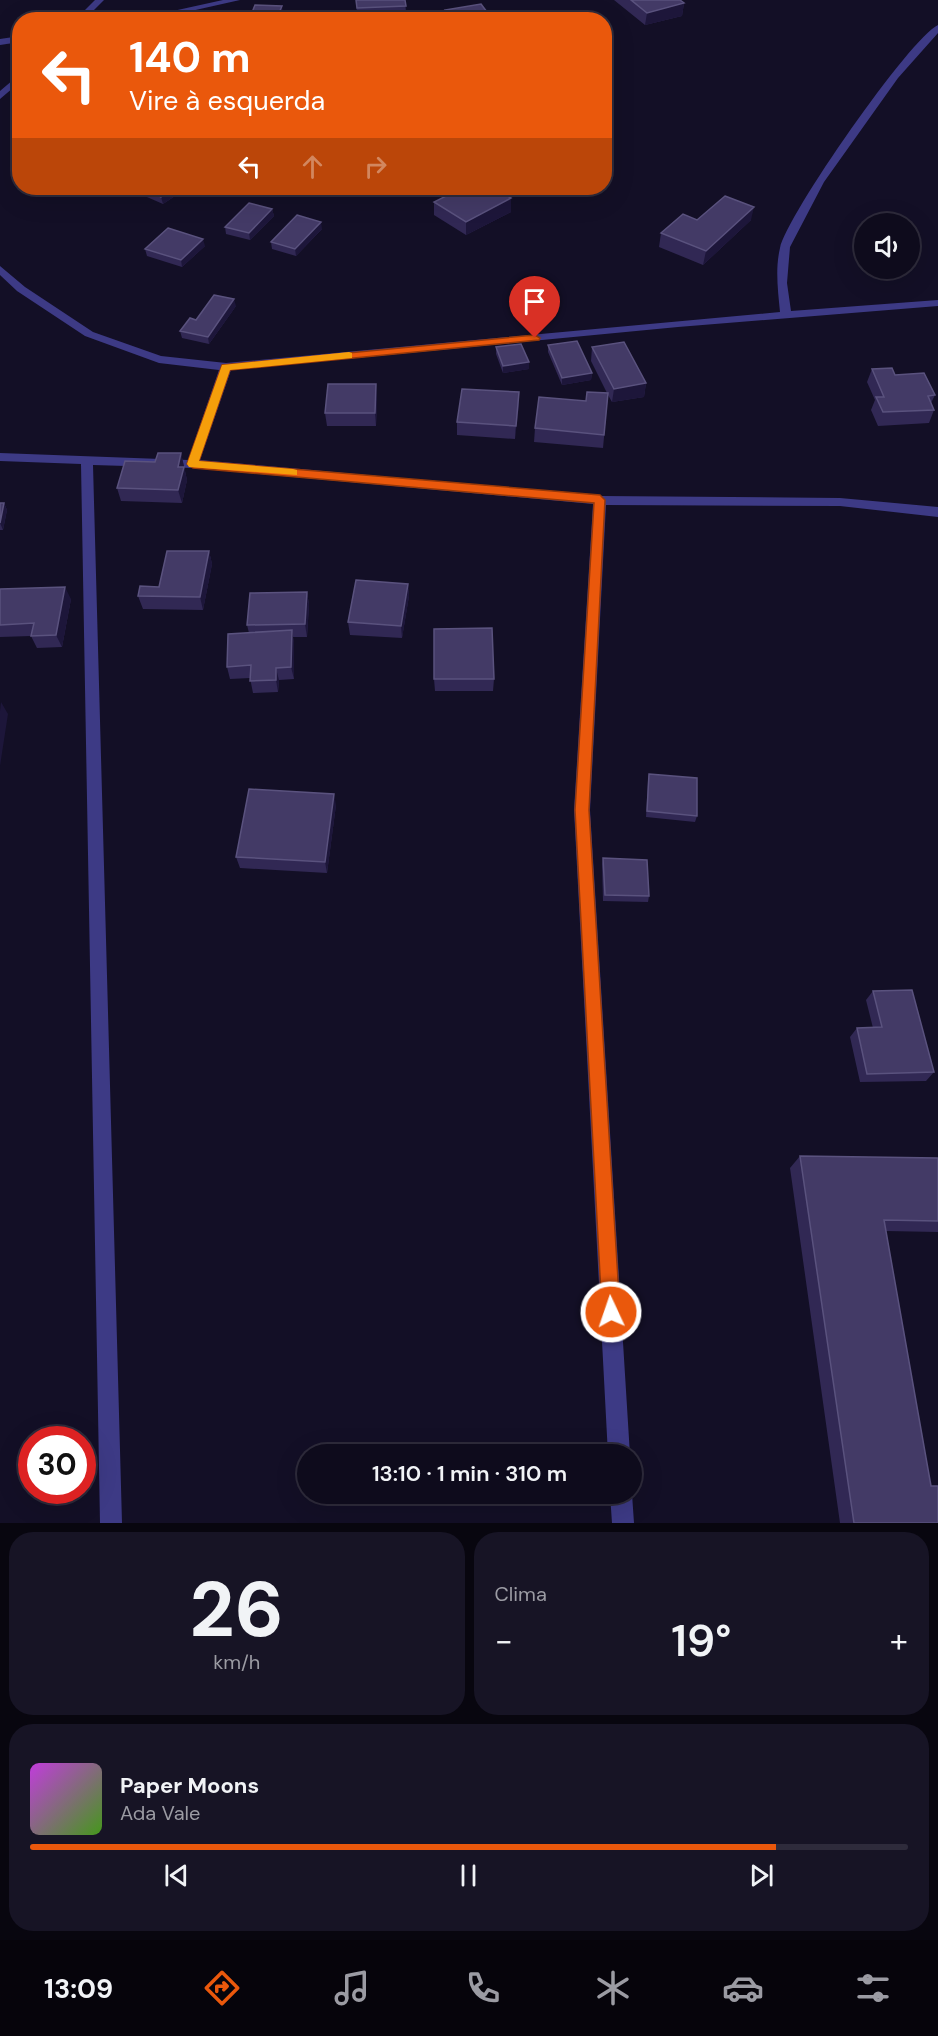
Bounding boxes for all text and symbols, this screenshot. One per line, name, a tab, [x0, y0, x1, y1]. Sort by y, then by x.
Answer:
text: 140 m	[129, 30, 251, 85]
icon: left	[30, 36, 108, 114]
text: Vire à esquerda	[129, 83, 325, 118]
icon: left	[233, 150, 266, 183]
icon: ahead	[296, 150, 329, 183]
icon: right	[359, 150, 392, 183]
map controls	[854, 213, 920, 279]
button: sound	[854, 213, 920, 279]
pin	[509, 276, 560, 338]
icon: arrive	[518, 285, 551, 318]
position arrow	[579, 1280, 643, 1344]
speed limit sign: 30	[18, 1426, 96, 1504]
text: 13:10 · 1 min · 310 m	[372, 1459, 567, 1488]
text: 26	[190, 1559, 284, 1660]
text: Clima	[495, 1581, 547, 1607]
text: 19°	[671, 1611, 731, 1670]
text: −	[495, 1619, 513, 1662]
text: +	[890, 1619, 908, 1662]
text: km/h	[213, 1649, 260, 1675]
text: Paper Moons	[120, 1771, 259, 1800]
text: Ada Vale	[120, 1800, 200, 1826]
icon: previous	[160, 1859, 193, 1892]
icon: pause	[452, 1859, 485, 1892]
icon: next	[745, 1859, 778, 1892]
icon: directions	[201, 1967, 243, 2009]
icon: music	[331, 1967, 373, 2009]
icon: phone	[462, 1967, 504, 2009]
icon: climate	[592, 1967, 634, 2009]
icon: car	[722, 1967, 764, 2009]
icon: filters	[852, 1967, 894, 2009]
text: 13:09	[44, 1971, 113, 2006]

